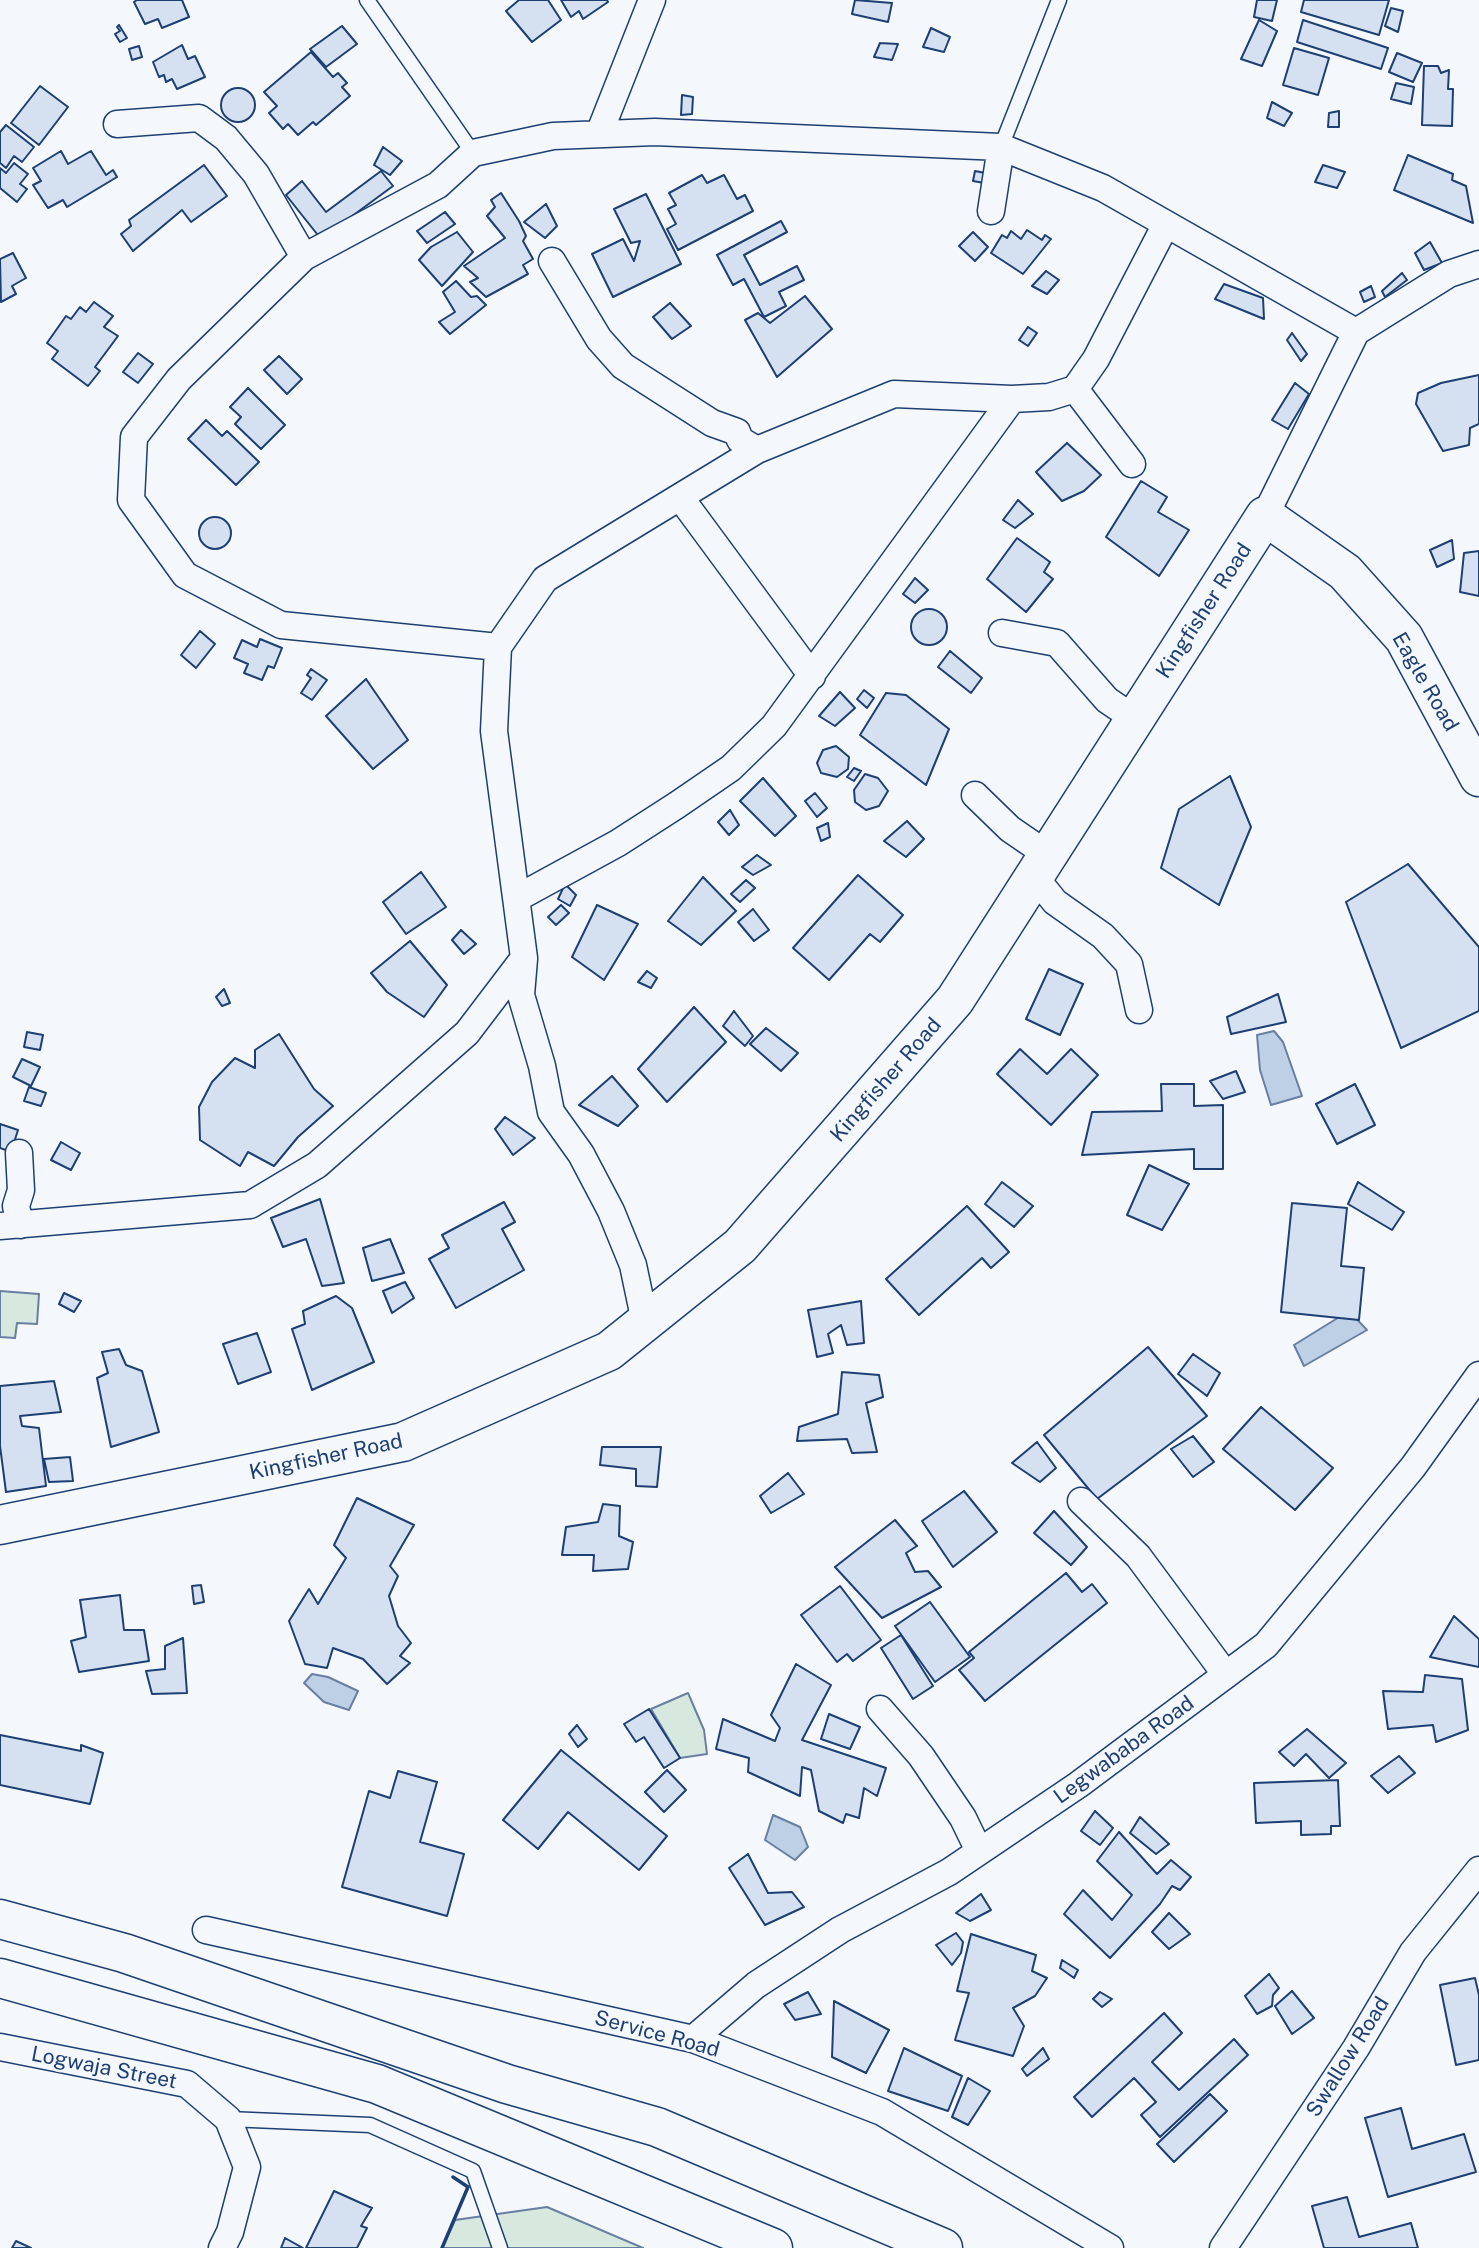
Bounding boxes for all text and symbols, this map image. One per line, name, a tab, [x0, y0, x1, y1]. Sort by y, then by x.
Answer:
street label: Kingfisher Road	[1151, 539, 1257, 683]
street label: Eagle Road	[1387, 628, 1463, 736]
street label: Kingfisher Road	[825, 1013, 947, 1147]
street label: Kingfisher Road	[247, 1428, 405, 1486]
street label: Legwababa Road	[1049, 1691, 1199, 1809]
street label: Swallow Road	[1301, 1992, 1395, 2122]
street label: Service Road	[592, 2005, 722, 2063]
street label: Logwaja Street	[29, 2042, 179, 2094]

